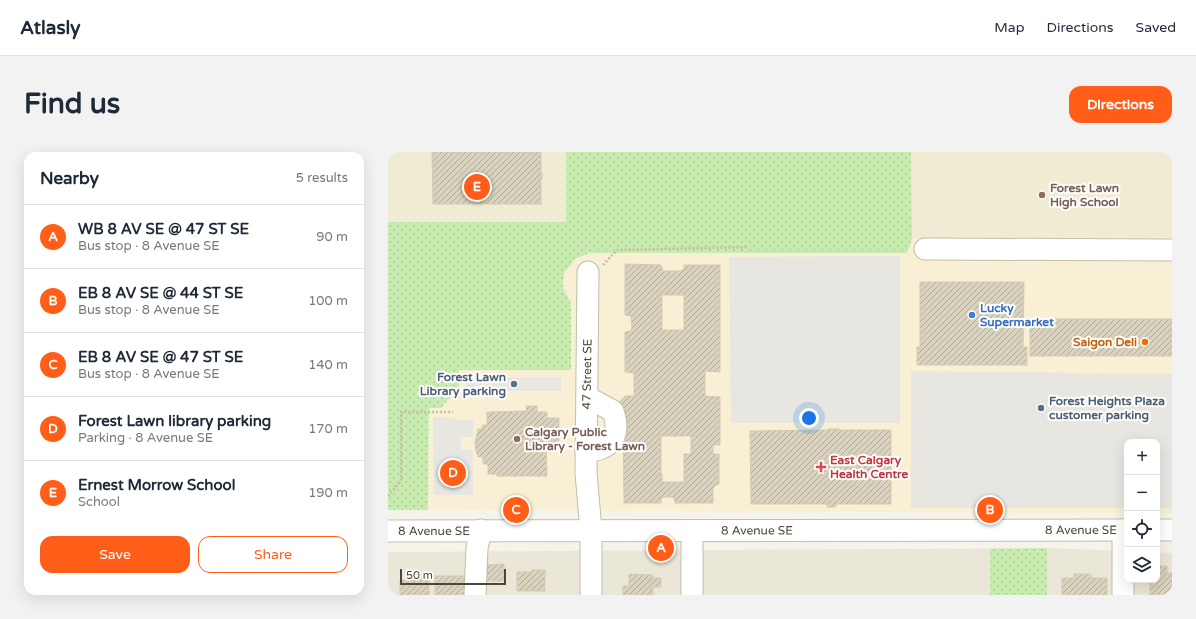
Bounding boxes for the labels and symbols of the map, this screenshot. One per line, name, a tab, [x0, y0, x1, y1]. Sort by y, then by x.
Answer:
pin: E	[464, 172, 490, 202]
place label: Forest Lawn High School	[1050, 181, 1119, 210]
marker: Forest Lawn High School	[1037, 190, 1047, 200]
place label: Lucky Supermarket	[980, 301, 1054, 330]
marker: Lucky Supermarket	[967, 310, 977, 320]
place label: Saigon Deli	[1073, 335, 1137, 350]
marker: Saigon Deli	[1140, 337, 1150, 347]
street label: 47 Street SE	[579, 338, 595, 409]
place label: Forest Lawn Library parking	[420, 370, 506, 399]
marker: Forest Lawn Library parking	[509, 379, 519, 389]
place label: Forest Heights Plaza customer parking	[1049, 394, 1165, 423]
marker: Forest Heights Plaza customer parking	[1036, 403, 1046, 413]
your location	[799, 408, 819, 428]
place label: Calgary Public Library - Forest Lawn	[525, 425, 645, 454]
marker: Calgary Public Library - Forest Lawn	[512, 434, 522, 444]
place label: East Calgary Health Centre	[830, 453, 909, 481]
pin: D	[440, 458, 466, 488]
marker: East Calgary Health Centre	[815, 461, 827, 473]
pin: C	[503, 495, 529, 525]
pin: B	[977, 495, 1003, 525]
street label: 8 Avenue SE	[721, 523, 793, 538]
street label: 8 Avenue SE	[1045, 523, 1117, 537]
street label: 8 Avenue SE	[398, 524, 470, 538]
pin: A	[648, 533, 674, 563]
scale bar	[400, 567, 506, 586]

